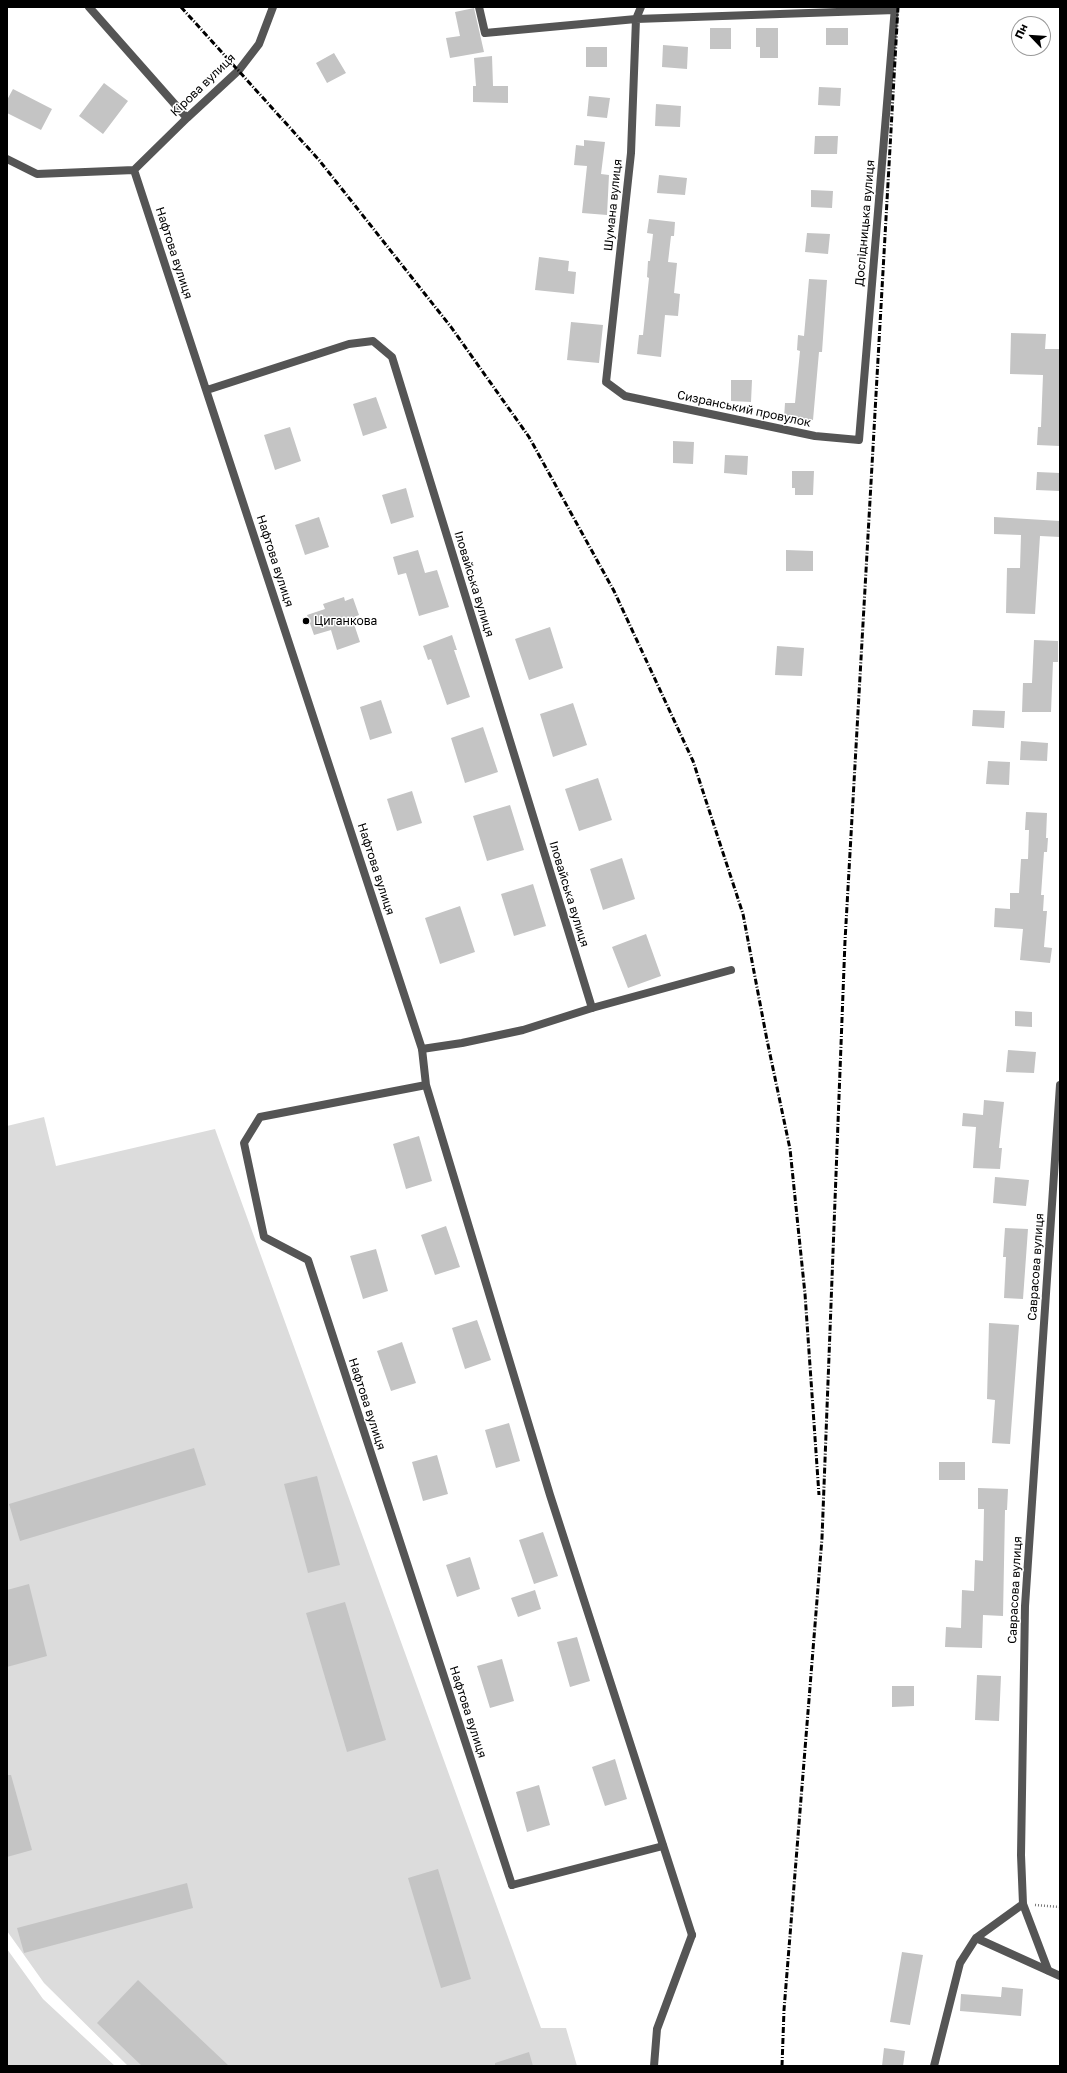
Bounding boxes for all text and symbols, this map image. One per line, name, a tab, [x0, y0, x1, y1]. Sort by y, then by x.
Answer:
north arrow	[1011, 16, 1051, 56]
text: Пн	[1012, 22, 1030, 41]
street label: Кірова вулиця	[168, 50, 238, 120]
street label: Шумана вулиця	[601, 158, 625, 252]
street label: Дослідницька вулиця	[852, 159, 878, 287]
street label: Нафтова вулиця	[152, 205, 196, 301]
street label: Сизранський провулок	[676, 388, 812, 430]
street label: Нафтова вулиця	[253, 513, 297, 609]
street label: Іловайська вулиця	[451, 529, 497, 639]
place label: Циганкова	[314, 614, 377, 628]
marker: Циганкова	[301, 616, 311, 626]
street label: Нафтова вулиця	[354, 821, 398, 917]
street label: Іловайська вулиця	[546, 839, 592, 949]
street label: Саврасова вулиця	[1025, 1213, 1047, 1321]
street label: Нафтова вулиця	[345, 1356, 389, 1452]
street label: Саврасова вулиця	[1005, 1536, 1025, 1644]
street label: Нафтова вулиця	[446, 1664, 490, 1760]

